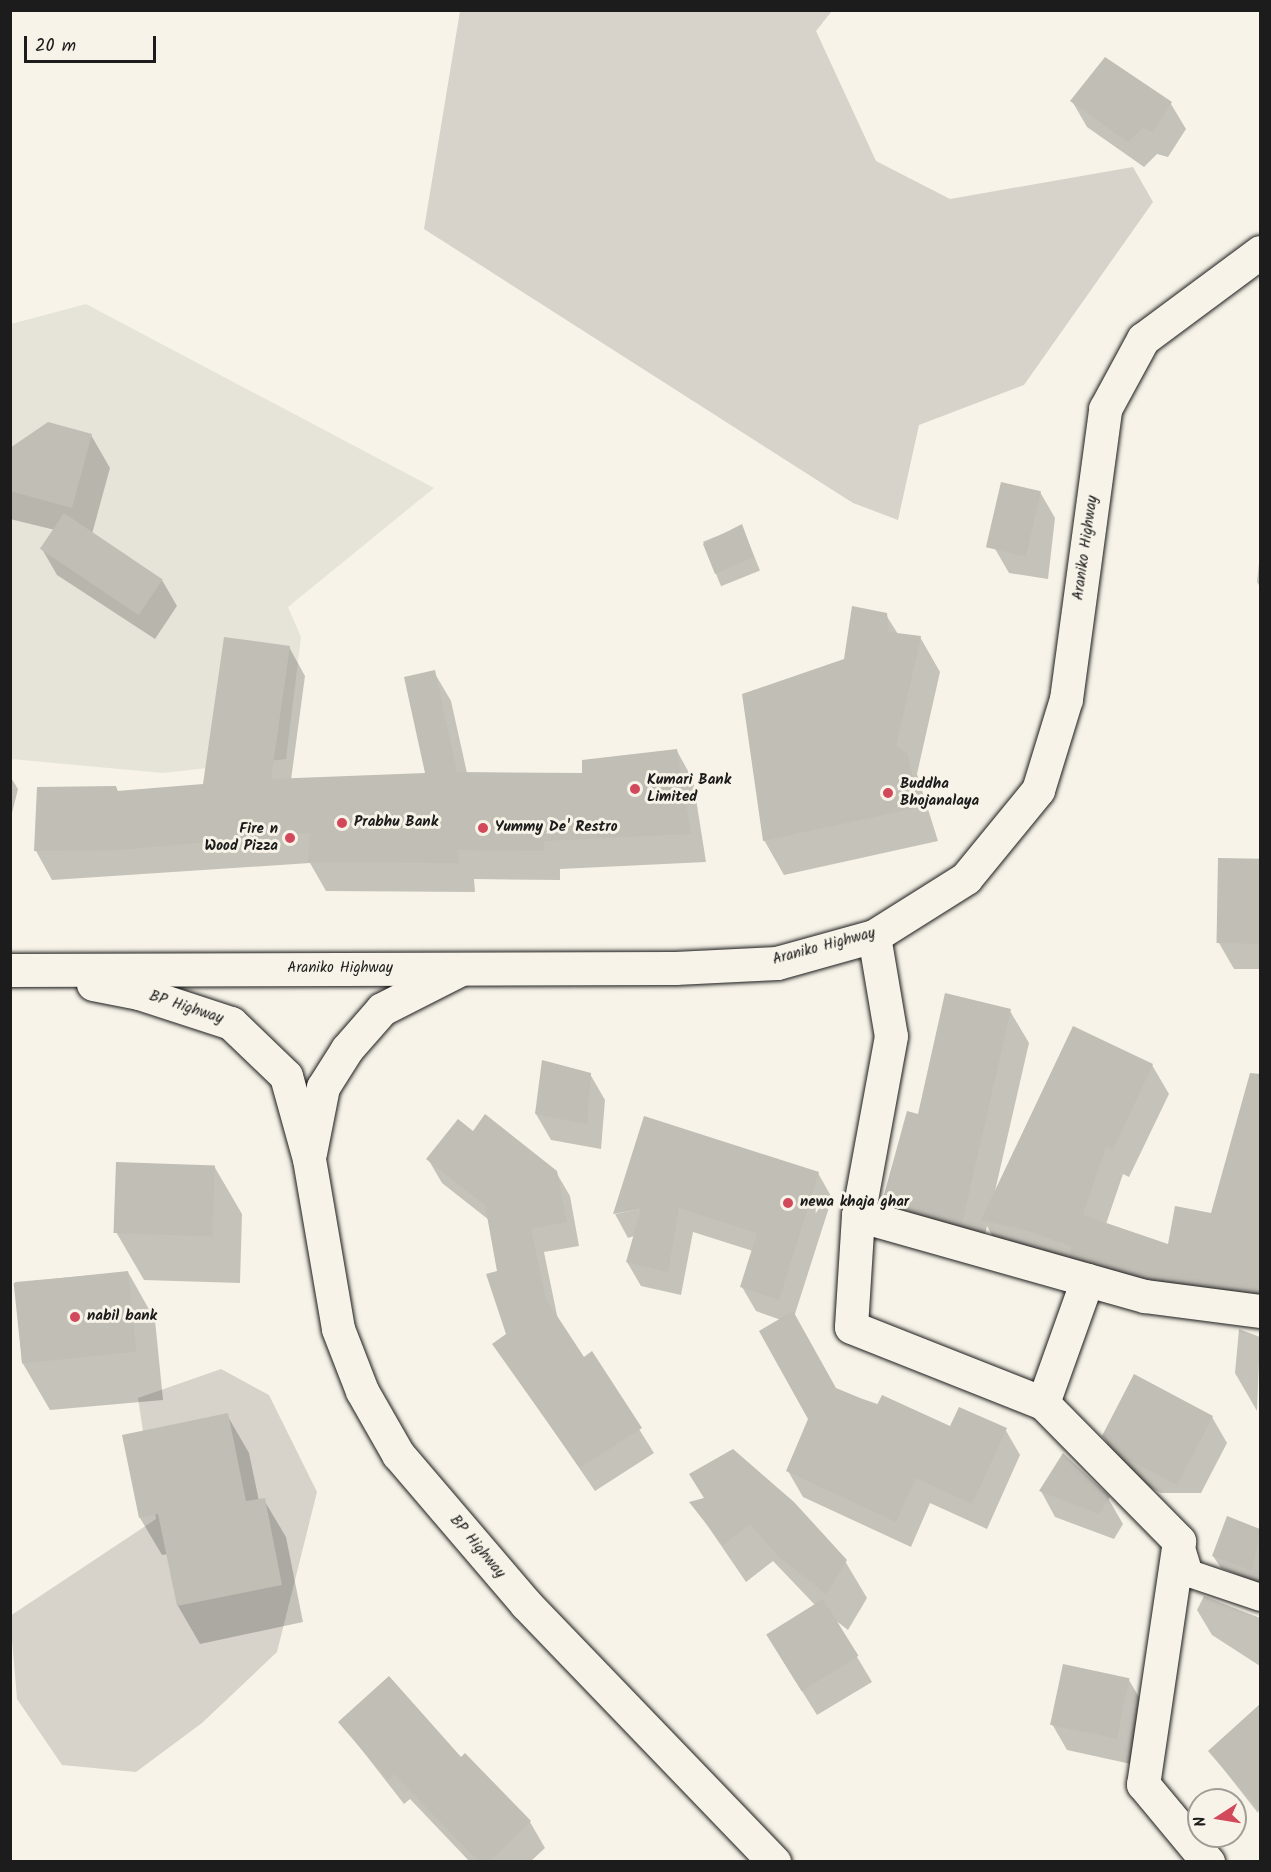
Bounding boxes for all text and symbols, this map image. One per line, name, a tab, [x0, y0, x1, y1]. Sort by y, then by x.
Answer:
scale bar	[27, 24, 159, 62]
text: 20 m	[35, 32, 76, 61]
street label: Araniko Highway	[1070, 495, 1102, 601]
place label: Kumari Bank Limited	[647, 771, 731, 806]
place label: Buddha Bhojanalaya	[900, 775, 979, 810]
marker: Kumari Bank Limited	[628, 782, 642, 796]
marker: Buddha Bhojanalaya	[881, 786, 895, 800]
place label: Prabhu Bank	[354, 814, 438, 832]
marker: Prabhu Bank	[335, 816, 349, 830]
place label: Yummy De' Restro	[495, 819, 618, 837]
place label: Fire n Wood Pizza	[205, 820, 278, 855]
marker: Yummy De' Restro	[476, 821, 490, 835]
marker: Fire n Wood Pizza	[283, 831, 297, 845]
street label: Araniko Highway	[771, 925, 877, 969]
street label: Araniko Highway	[287, 960, 393, 978]
street label: BP Highway	[147, 988, 225, 1028]
place label: newa khaja ghar	[800, 1194, 909, 1212]
marker: newa khaja ghar	[781, 1196, 795, 1210]
place label: nabil bank	[87, 1308, 157, 1326]
marker: nabil bank	[68, 1310, 82, 1324]
street label: BP Highway	[445, 1512, 509, 1582]
north arrow	[1187, 1788, 1247, 1848]
text: N	[1188, 1814, 1214, 1829]

